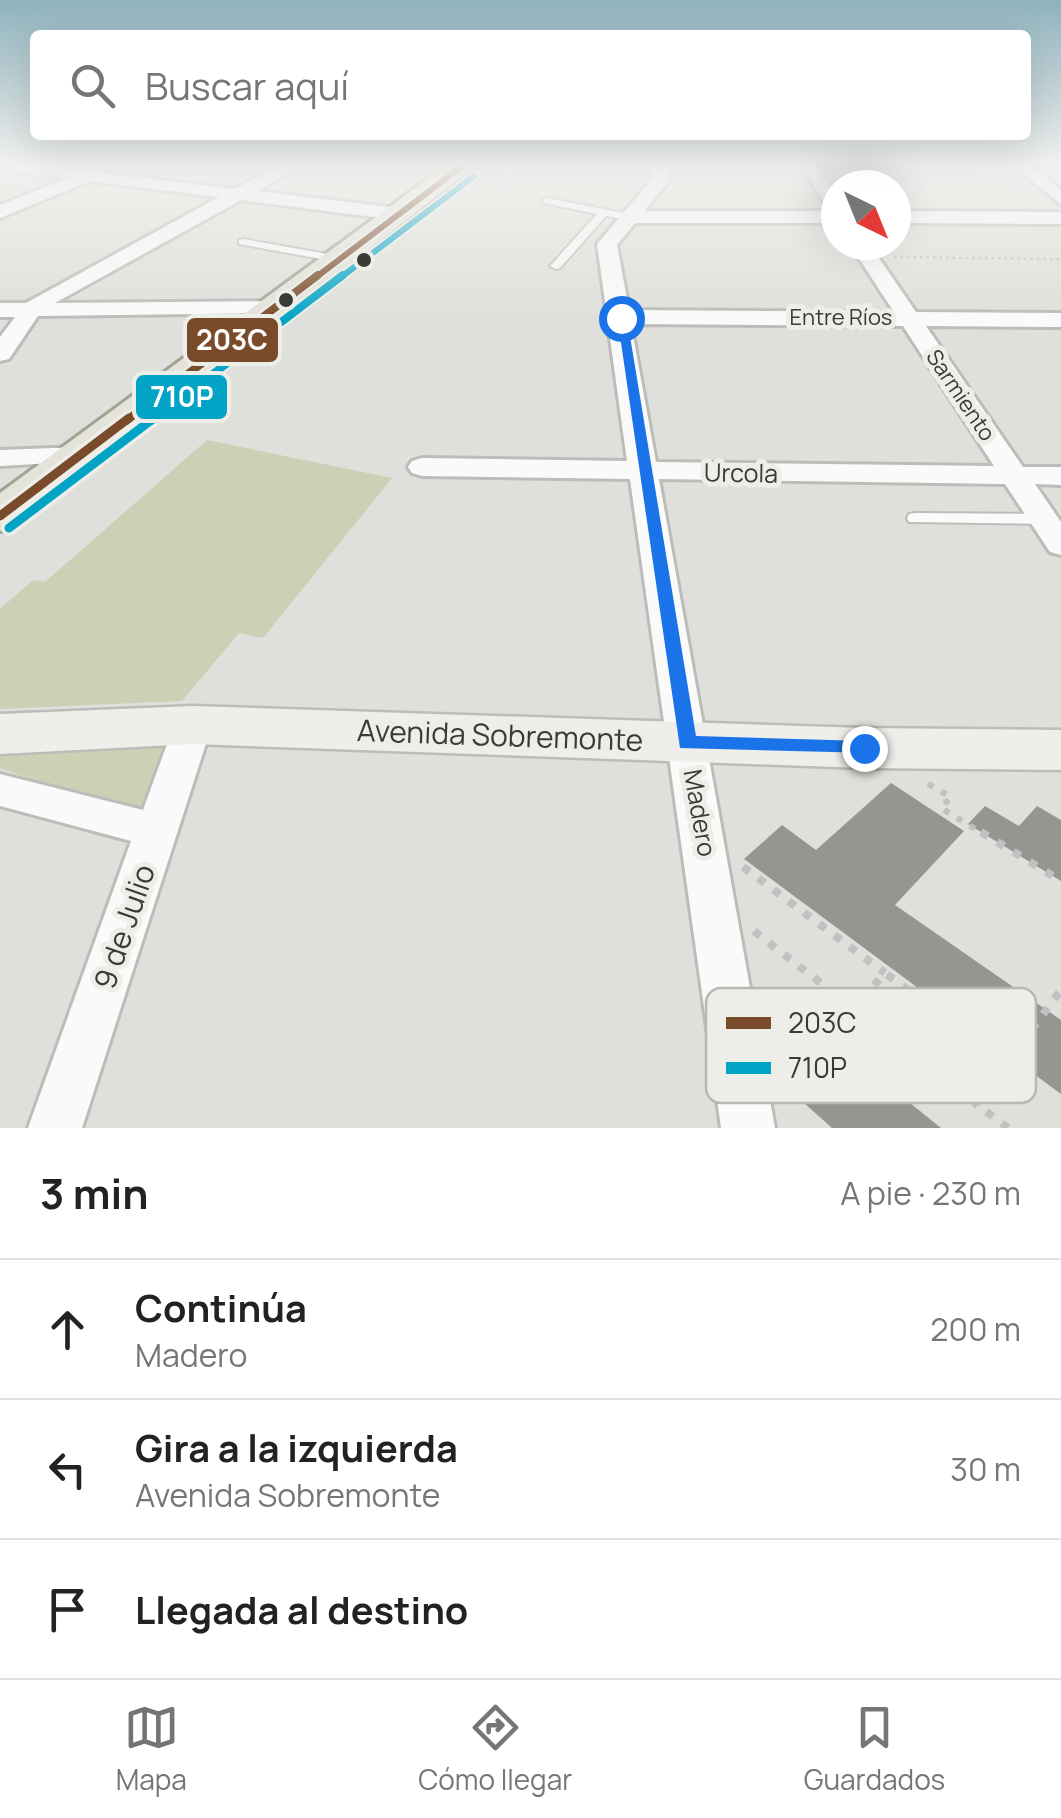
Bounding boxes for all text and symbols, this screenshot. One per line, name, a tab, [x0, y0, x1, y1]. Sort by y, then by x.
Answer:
search box	[30, 30, 1031, 140]
icon: search	[65, 58, 120, 113]
text: Buscar aquí	[145, 59, 349, 111]
north arrow	[821, 170, 911, 260]
unlabelled marker	[354, 250, 374, 270]
unlabelled marker	[276, 290, 296, 310]
route start	[599, 296, 645, 342]
street label: Entre Ríos	[790, 302, 892, 332]
line badge: 203C	[185, 316, 280, 364]
text: 203C	[196, 320, 268, 358]
street label: Sarmiento	[919, 343, 1003, 447]
line badge: 710P	[134, 373, 229, 421]
text: 710P	[150, 377, 214, 415]
street label: Urcola	[704, 454, 778, 491]
street label: Avenida Sobremonte	[356, 709, 644, 760]
route end	[842, 726, 888, 772]
street label: Madero	[676, 767, 725, 859]
street label: 9 de Julio	[83, 859, 164, 994]
legend	[706, 988, 1036, 1103]
text: 203C	[788, 1003, 857, 1041]
text: 710P	[788, 1048, 847, 1086]
text: 3 min	[40, 1164, 149, 1222]
text: A pie · 230 m	[840, 1171, 1021, 1215]
text: Continúa	[135, 1281, 307, 1333]
icon: ahead	[40, 1302, 95, 1357]
text: 200 m	[930, 1307, 1021, 1351]
text: Madero	[135, 1333, 247, 1377]
text: Gira a la izquierda	[135, 1421, 458, 1473]
icon: left	[40, 1442, 95, 1497]
text: 30 m	[950, 1447, 1021, 1491]
text: Avenida Sobremonte	[135, 1473, 440, 1517]
icon: arrive	[40, 1582, 95, 1637]
text: Llegada al destino	[135, 1583, 468, 1635]
tab: Mapa	[116, 1700, 187, 1798]
tab: Cómo llegar	[418, 1700, 572, 1798]
tab: Guardados	[804, 1700, 945, 1798]

